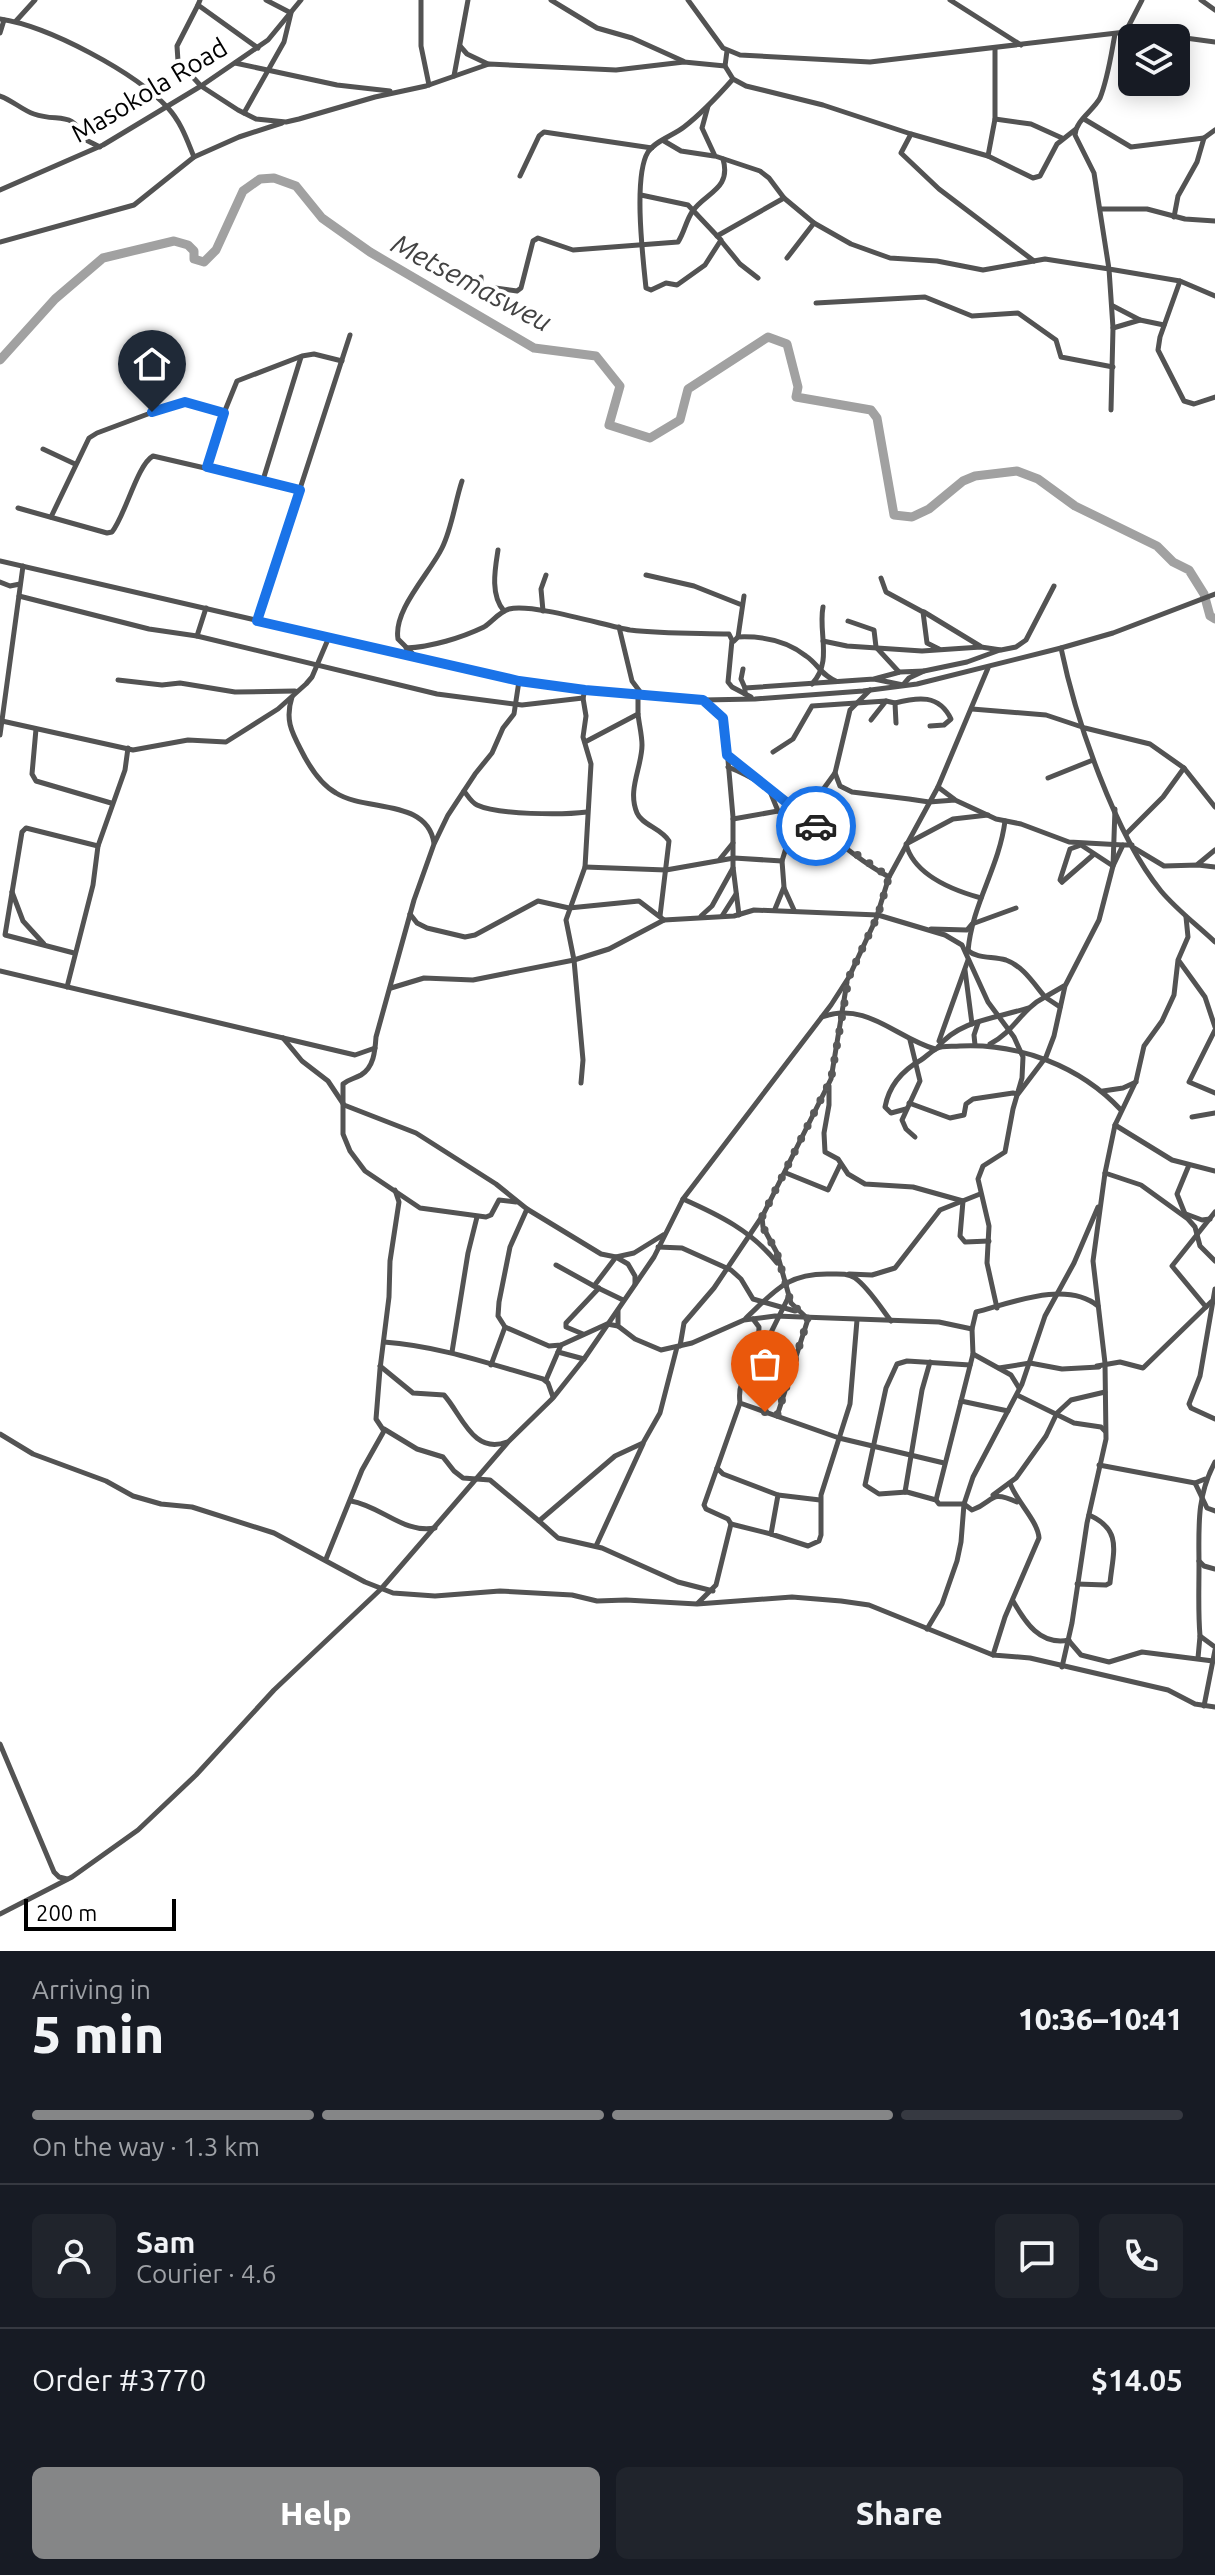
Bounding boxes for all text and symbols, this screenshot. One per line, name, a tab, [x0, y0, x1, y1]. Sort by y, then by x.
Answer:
map controls	[1118, 24, 1190, 96]
button: layers	[1118, 24, 1190, 96]
street label: Masokola Road	[66, 32, 232, 148]
water label: Metsemasweu	[387, 227, 557, 337]
pin	[118, 330, 186, 412]
icon: home	[130, 342, 174, 386]
courier	[776, 786, 856, 866]
icon: car	[794, 804, 838, 848]
pin	[731, 1330, 799, 1412]
icon: bag	[743, 1342, 787, 1386]
scale bar	[24, 1895, 176, 1931]
text: 200 m	[36, 1900, 97, 1925]
text: Arriving in	[32, 1975, 151, 2004]
text: 10:36–10:41	[1018, 2002, 1183, 2036]
text: 5 min	[32, 2005, 164, 2063]
text: On the way · 1.3 km	[32, 2132, 260, 2161]
button: person	[32, 2214, 116, 2298]
button: chat	[995, 2214, 1079, 2298]
button: phone	[1099, 2214, 1183, 2298]
text: Sam	[136, 2225, 195, 2259]
text: Courier · 4.6	[136, 2259, 276, 2288]
text: Order #3770	[32, 2363, 206, 2397]
text: $14.05	[1091, 2363, 1183, 2397]
button: Help	[32, 2467, 600, 2559]
button: Share	[616, 2467, 1183, 2559]

